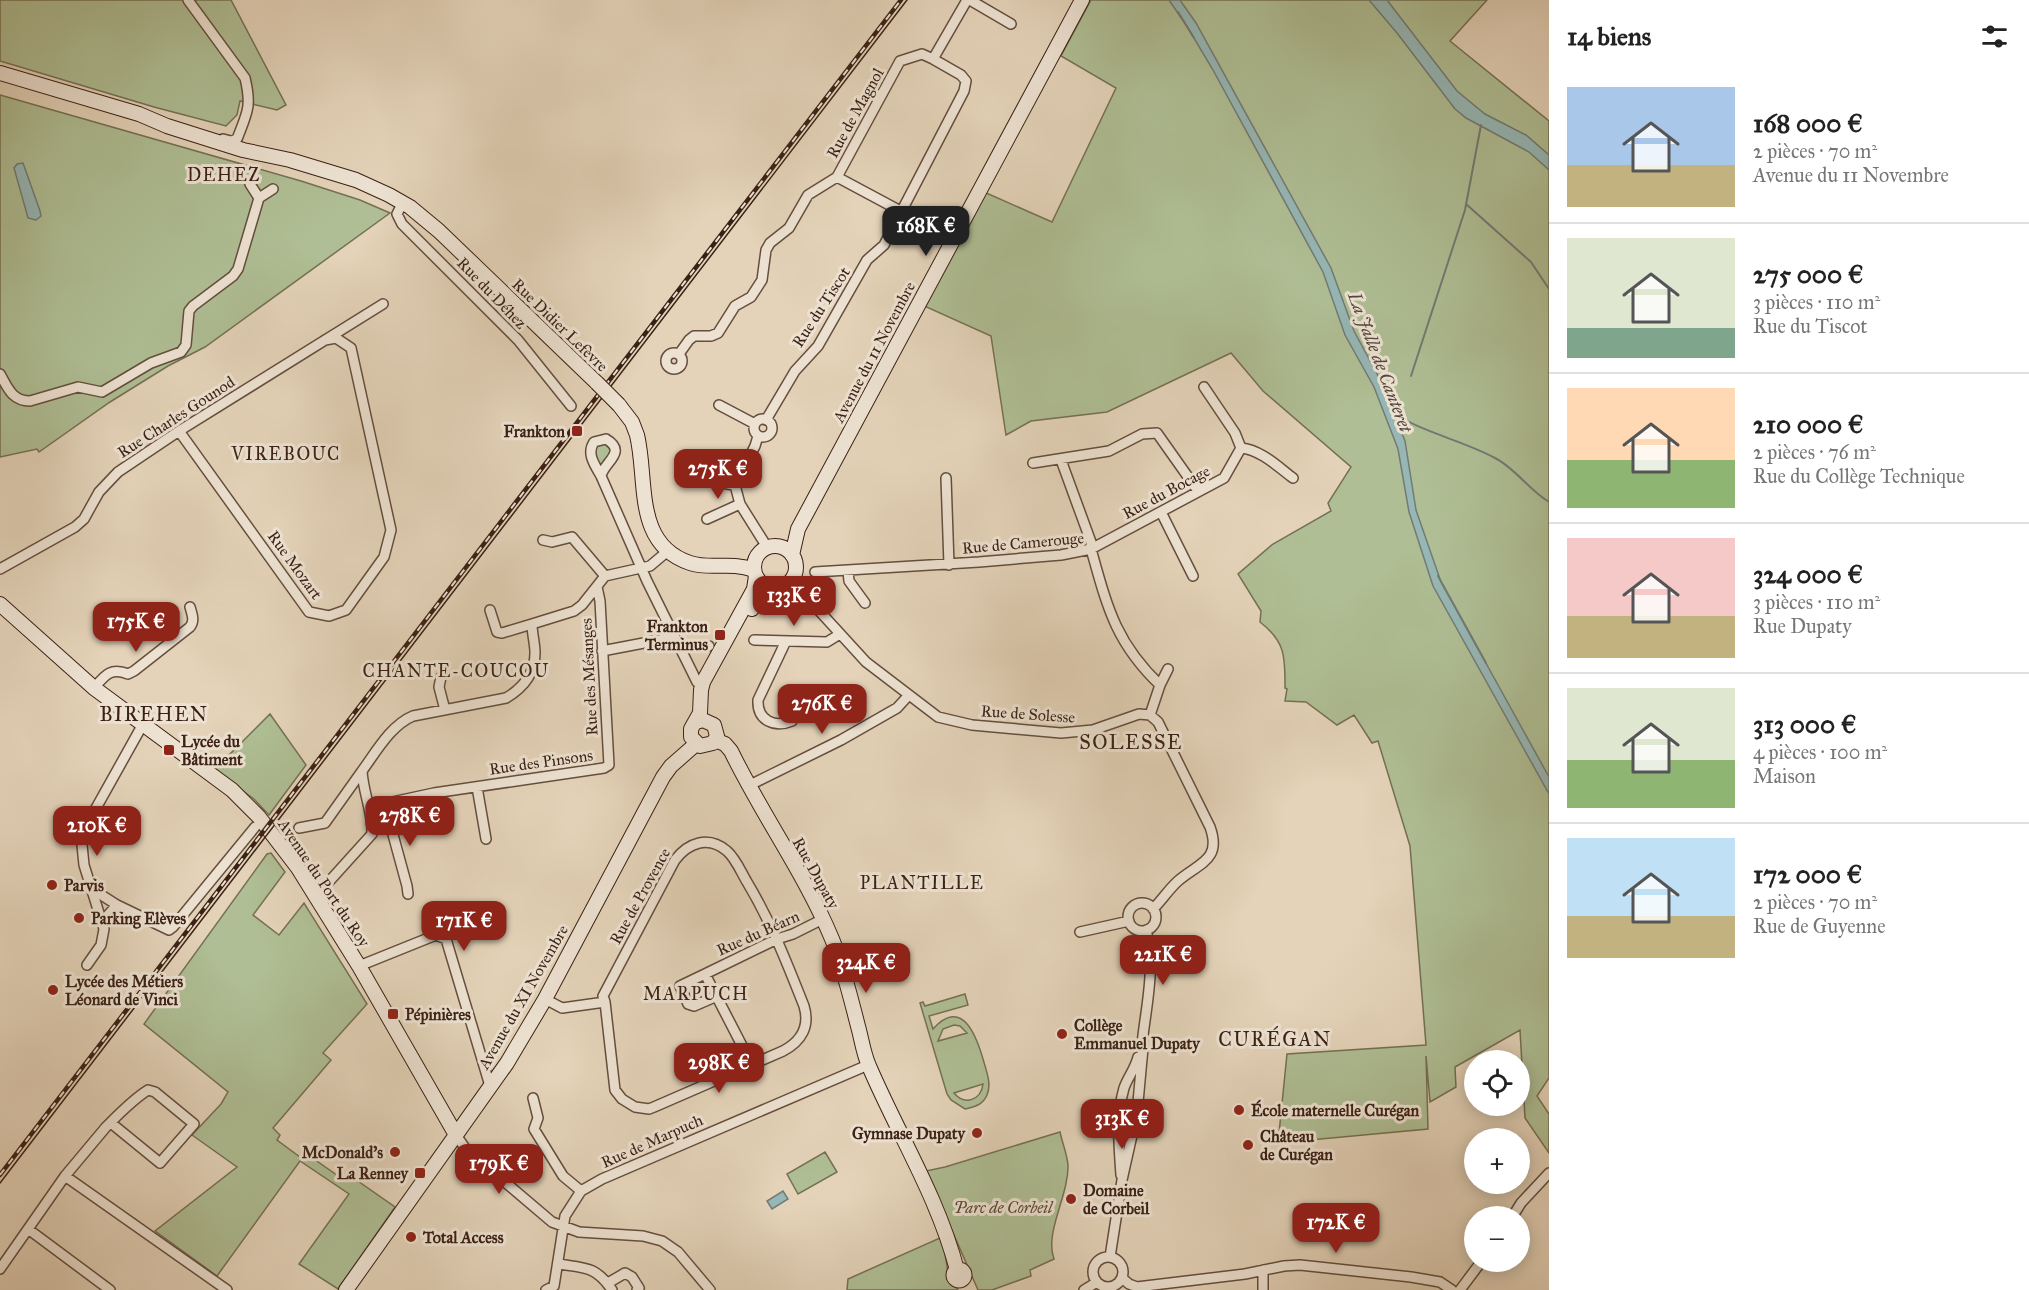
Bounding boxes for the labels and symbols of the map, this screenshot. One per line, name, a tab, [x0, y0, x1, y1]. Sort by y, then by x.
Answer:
street label: Rue de Magnol	[823, 64, 889, 162]
district label: DEHEZ	[187, 164, 261, 186]
pin: 168K €	[877, 206, 975, 257]
street label: Rue du Déhez	[453, 253, 531, 333]
street label: Rue du Tiscot	[788, 263, 854, 351]
street label: Rue Didier Lefèvre	[508, 274, 612, 376]
street label: Avenue du 11 Novembre	[828, 278, 919, 427]
water label: La Jalle de Canteret	[1343, 288, 1417, 436]
street label: Rue Charles Gounod	[114, 372, 238, 462]
place label: Frankton	[504, 422, 565, 441]
marker: Frankton	[570, 424, 584, 438]
district label: VIREBOUC	[230, 443, 341, 465]
pin: 275K €	[669, 449, 767, 500]
street label: Rue du Bocage	[1119, 461, 1214, 524]
street label: Rue Mozart	[264, 527, 326, 603]
street label: Rue de Camerouge	[961, 528, 1085, 559]
pin: 133K €	[745, 576, 843, 627]
pin: 175K €	[87, 602, 185, 653]
street label: Rue des Mésanges	[576, 617, 603, 736]
place label: Frankton Terminus	[644, 617, 708, 654]
marker: Frankton Terminus	[713, 628, 727, 642]
district label: CHANTE-COUCOU	[362, 660, 550, 682]
pin: 276K €	[773, 684, 871, 735]
street label: Rue de Solesse	[980, 701, 1076, 727]
district label: BIREHEN	[99, 702, 209, 726]
district label: SOLESSE	[1079, 730, 1183, 754]
place label: Lycée du Bâtiment	[181, 732, 243, 769]
marker: Lycée du Bâtiment	[162, 743, 176, 757]
street label: Rue des Pinsons	[488, 745, 594, 779]
pin: 278K €	[361, 796, 459, 847]
pin: 210K €	[48, 806, 146, 857]
street label: Avenue du Port du Roy	[274, 815, 374, 951]
street label: Rue Dupaty	[789, 834, 844, 913]
street label: Rue de Provence	[606, 844, 674, 947]
district label: PLANTILLE	[860, 872, 984, 894]
place label: Parvis	[64, 876, 104, 895]
marker: Parvis	[45, 878, 59, 892]
pin: 171K €	[415, 901, 513, 952]
street label: Rue du Béarn	[714, 906, 803, 960]
place label: Parking Elèves	[91, 909, 186, 929]
marker: Parking Elèves	[72, 911, 86, 925]
street label: Avenue du XI Novembre	[473, 921, 572, 1073]
pin: 221K €	[1114, 935, 1212, 986]
pin: 324K €	[817, 943, 915, 994]
place label: Lycée des Métiers Léonard de Vinci	[65, 972, 183, 1009]
marker: Lycée des Métiers Léonard de Vinci	[46, 983, 60, 997]
district label: MARPUCH	[643, 983, 749, 1005]
place label: Pépinières	[405, 1005, 471, 1025]
marker: Pépinières	[386, 1007, 400, 1021]
place label: Collège Emmanuel Dupaty	[1074, 1016, 1201, 1054]
district label: CURÉGAN	[1218, 1025, 1332, 1051]
marker: Collège Emmanuel Dupaty	[1055, 1027, 1069, 1041]
pin: 298K €	[670, 1043, 768, 1094]
pin: 313K €	[1073, 1099, 1171, 1150]
place label: École maternelle Curégan	[1251, 1099, 1419, 1121]
marker: École maternelle Curégan	[1232, 1103, 1246, 1117]
street label: Rue de Marpuch	[598, 1110, 706, 1172]
place label: Gymnase Dupaty	[852, 1124, 967, 1144]
marker: Gymnase Dupaty	[970, 1126, 984, 1140]
place label: Château de Curégan	[1260, 1127, 1333, 1165]
marker: Château de Curégan	[1241, 1138, 1255, 1152]
place label: McDonald's	[302, 1143, 383, 1162]
pin: 179K €	[450, 1144, 548, 1195]
marker: McDonald's	[388, 1145, 402, 1159]
place label: La Renney	[337, 1164, 410, 1184]
marker: La Renney	[413, 1166, 427, 1180]
place label: Domaine de Corbeil	[1083, 1181, 1150, 1218]
marker: Domaine de Corbeil	[1064, 1192, 1078, 1206]
park label: Parc de Corbeil	[954, 1198, 1054, 1217]
pin: 172K €	[1287, 1203, 1385, 1254]
place label: Total Access	[422, 1228, 504, 1247]
marker: Total Access	[404, 1230, 418, 1244]

